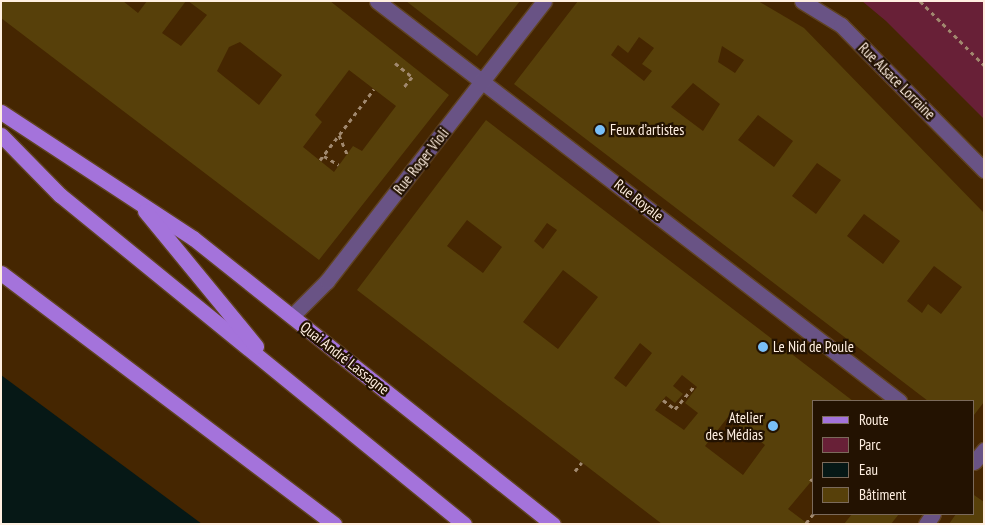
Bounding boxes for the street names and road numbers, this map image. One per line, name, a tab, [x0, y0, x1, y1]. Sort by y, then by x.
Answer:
street label: Rue Alsace Lorraine	[855, 39, 939, 123]
street label: Rue Roger Violi	[389, 124, 453, 198]
street label: Rue Royale	[611, 175, 667, 225]
street label: Quai André Lassagne	[297, 318, 393, 398]

